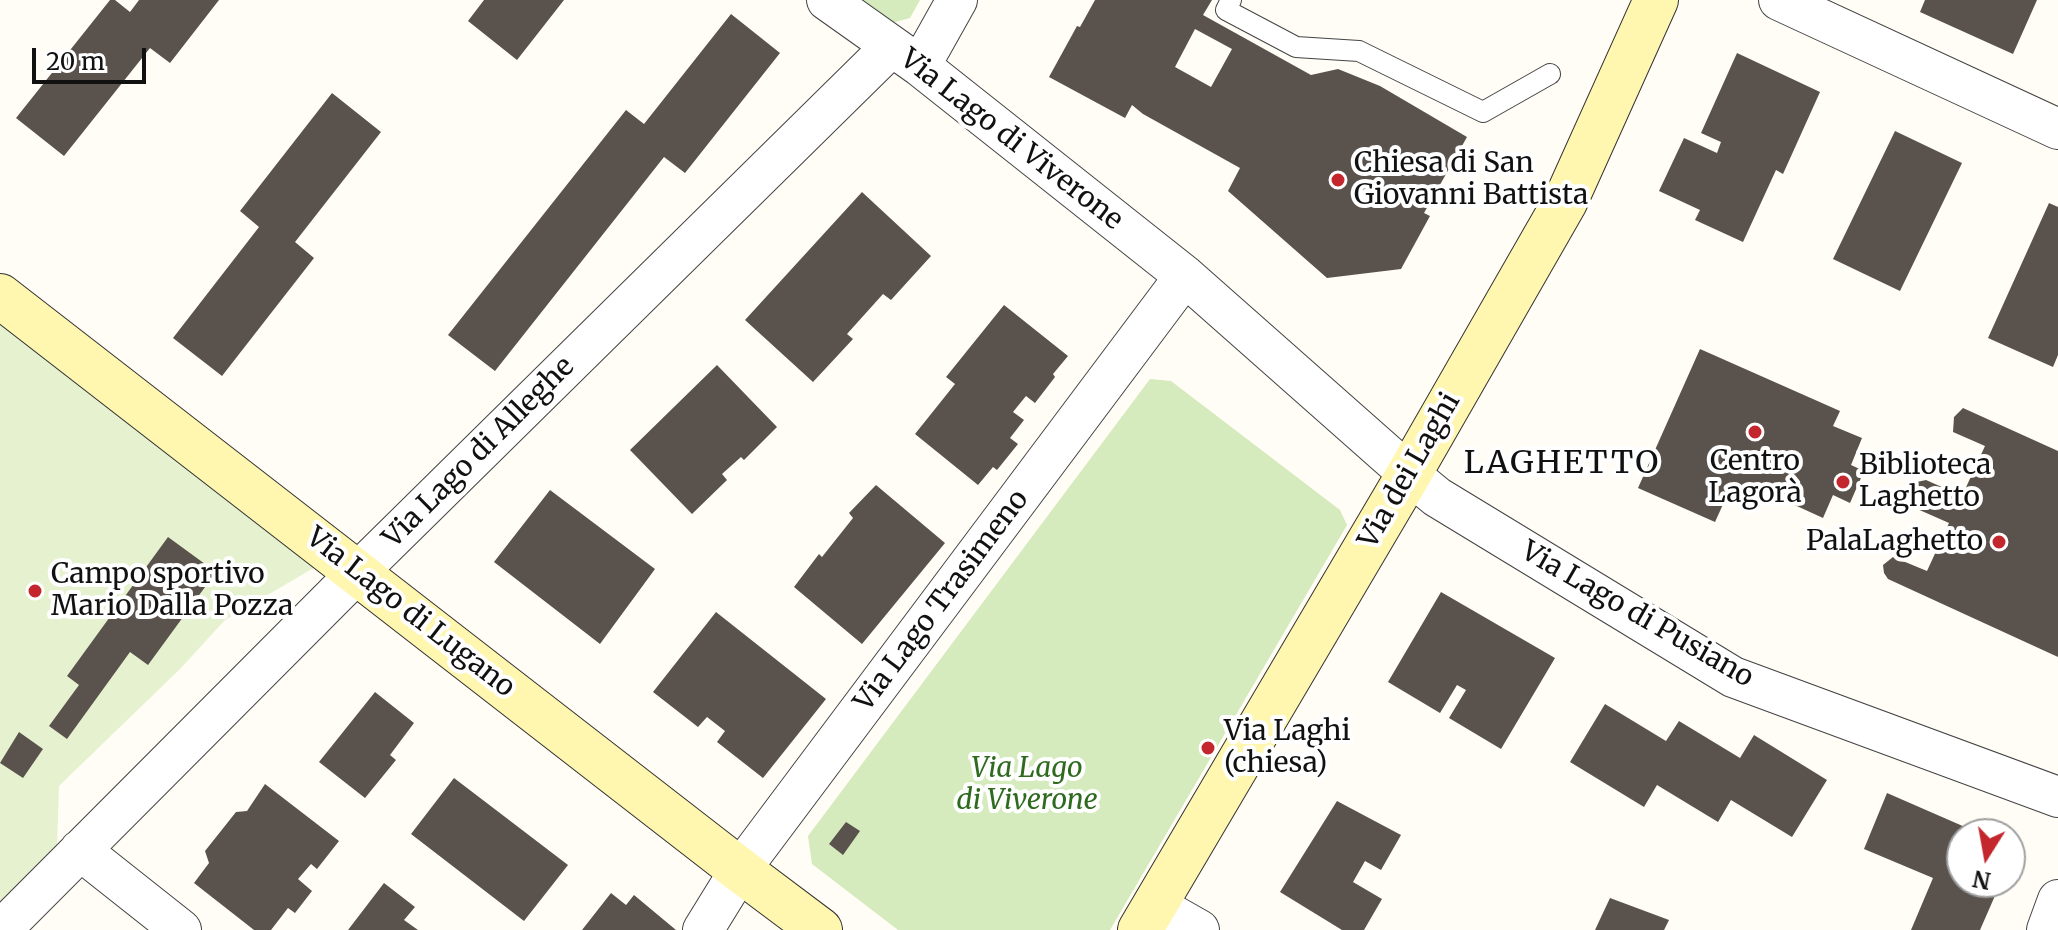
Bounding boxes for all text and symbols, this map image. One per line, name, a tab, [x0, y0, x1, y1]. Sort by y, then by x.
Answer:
scale bar	[36, 32, 150, 82]
street label: Via Lago di Viverone	[893, 43, 1129, 237]
text: 20 m	[46, 46, 105, 77]
place label: Chiesa di San Giovanni Battista	[1354, 147, 1588, 213]
marker: Chiesa di San Giovanni Battista	[1329, 171, 1347, 189]
street label: Via Lago di Alleghe	[376, 350, 582, 556]
street label: Via dei Laghi	[1352, 387, 1468, 555]
marker: Centro Lagorà	[1746, 423, 1764, 441]
district label: LAGHETTO	[1464, 445, 1660, 483]
place label: Centro Lagorà	[1708, 445, 1802, 511]
place label: Biblioteca Laghetto	[1859, 449, 1991, 515]
marker: Biblioteca Laghetto	[1834, 473, 1852, 491]
street label: Via Lago Trasimeno	[848, 484, 1036, 718]
street label: Via Lago di Lugano	[299, 521, 521, 705]
place label: PalaLaghetto	[1806, 525, 1983, 559]
marker: PalaLaghetto	[1990, 533, 2008, 551]
street label: Via Lago di Pusiano	[1515, 535, 1759, 695]
place label: Campo sportivo Mario Dalla Pozza	[51, 558, 293, 624]
marker: Campo sportivo Mario Dalla Pozza	[26, 582, 44, 600]
place label: Via Laghi (chiesa)	[1224, 715, 1351, 781]
marker: Via Laghi (chiesa)	[1199, 739, 1217, 757]
park label: Via Lago di Viverone	[956, 752, 1098, 818]
north arrow	[1946, 818, 2026, 898]
text: N	[1971, 864, 1993, 895]

